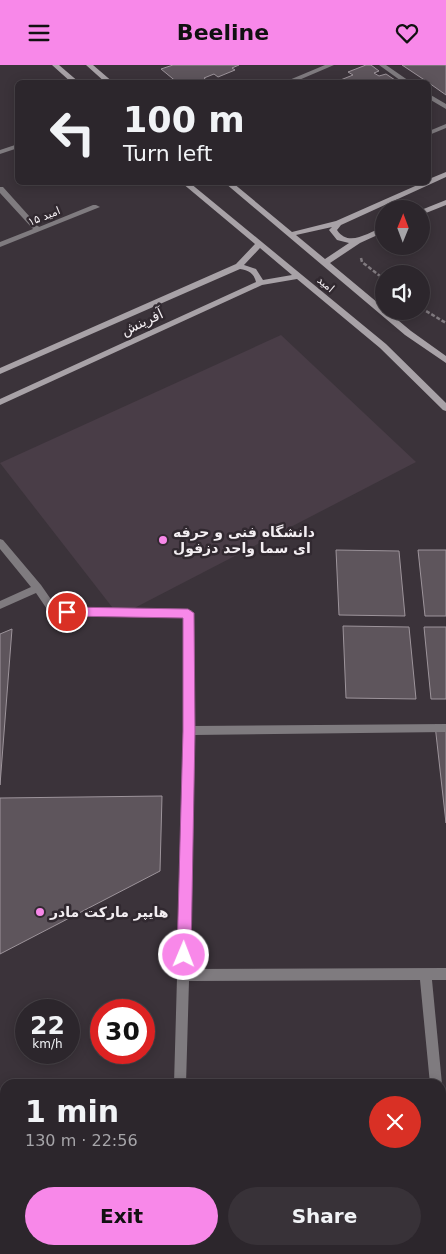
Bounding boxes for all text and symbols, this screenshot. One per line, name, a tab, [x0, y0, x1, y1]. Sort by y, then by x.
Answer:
icon: menu	[25, 19, 53, 47]
icon: heart	[393, 19, 421, 47]
text: Beeline	[177, 20, 269, 45]
icon: left	[40, 100, 105, 165]
text: 100 m	[123, 100, 245, 140]
text: Turn left	[123, 141, 212, 166]
north arrow	[375, 200, 430, 255]
map controls	[375, 200, 430, 320]
street label: امید ۱۵	[26, 204, 62, 229]
button: sound	[375, 265, 430, 320]
street label: امید	[315, 274, 337, 295]
street label: آفرینش	[119, 305, 167, 340]
place label: دانشگاه فنی و حرفه ای سما واحد دزفول	[173, 524, 315, 557]
marker: دانشگاه فنی و حرفه ای سما واحد دزفول	[157, 534, 169, 546]
pin	[46, 591, 88, 633]
icon: arrive	[53, 598, 81, 626]
place label: هایپر مارکت مادر	[49, 904, 169, 921]
marker: هایپر مارکت مادر	[34, 906, 46, 918]
position arrow	[157, 928, 209, 980]
speed limit sign: 30	[90, 999, 155, 1064]
text: 22	[30, 1011, 65, 1040]
text: km/h	[32, 1037, 63, 1051]
text: 1 min	[25, 1094, 119, 1129]
button: close	[369, 1096, 421, 1148]
text: 130 m · 22:56	[25, 1131, 138, 1150]
button: Exit	[25, 1187, 218, 1245]
button: Share	[228, 1187, 421, 1245]

